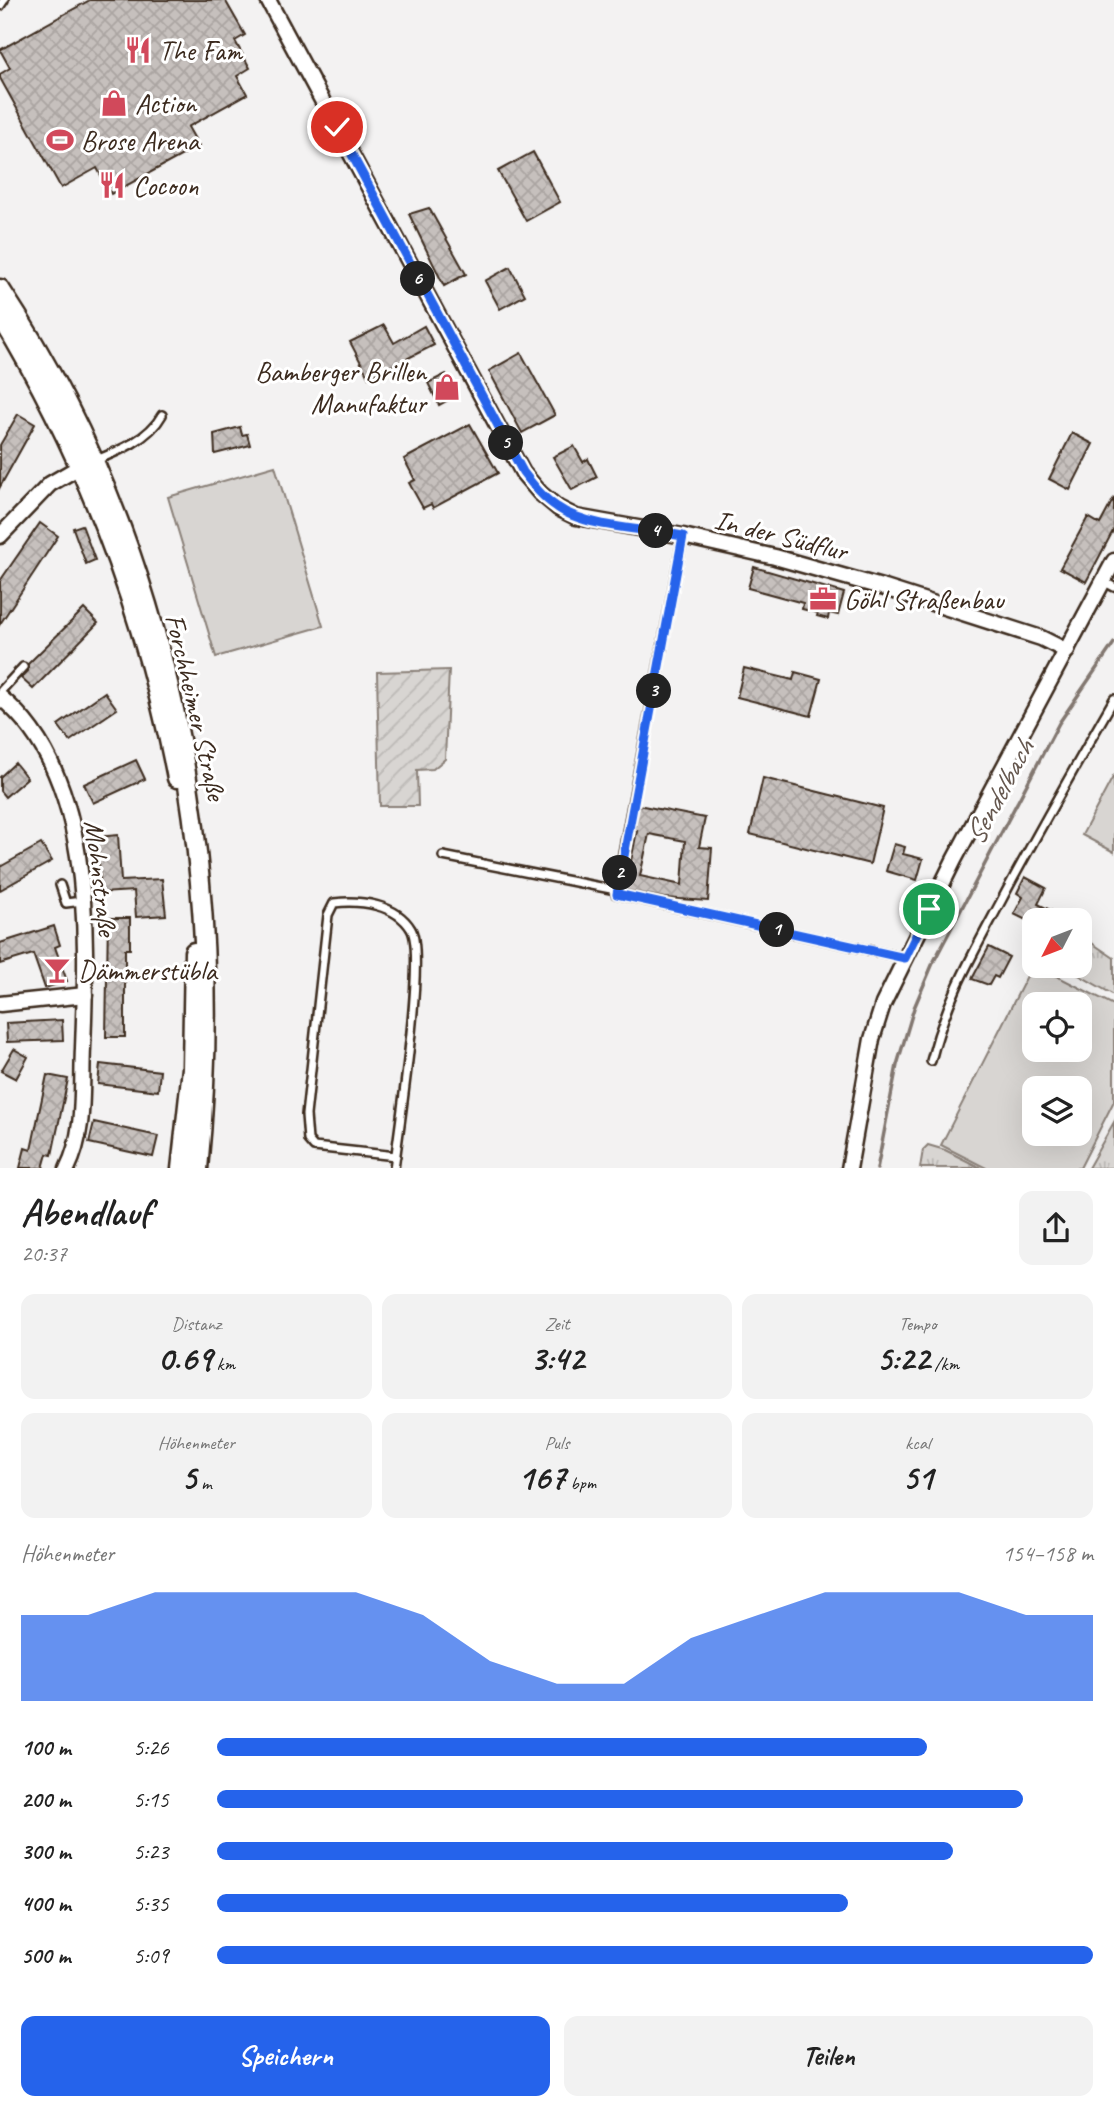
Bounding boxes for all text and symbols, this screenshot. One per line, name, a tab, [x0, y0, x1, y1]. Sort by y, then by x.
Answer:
place label: The Fam	[159, 33, 244, 68]
restaurant icon: The Fam	[123, 35, 153, 65]
place label: Action	[135, 86, 197, 121]
shop icon: Action	[99, 88, 129, 118]
pin	[307, 97, 367, 157]
icon: check	[318, 108, 356, 146]
place label: Brose Arena	[81, 123, 201, 158]
sports icon: Brose Arena	[45, 125, 75, 155]
place label: Cocoon	[133, 168, 199, 203]
restaurant icon: Cocoon	[97, 170, 127, 200]
pin: 6	[400, 262, 436, 296]
text: 6	[413, 266, 422, 290]
place label: Bamberger Brillen Manufaktur	[255, 354, 428, 421]
shop icon: Bamberger Brillen Manufaktur	[432, 372, 462, 402]
pin: 5	[489, 426, 524, 460]
text: 5	[501, 430, 510, 454]
street label: In der Südflur	[711, 502, 853, 569]
pin: 4	[638, 514, 674, 548]
text: 4	[651, 518, 660, 542]
place label: Göhl Straßenbau	[844, 582, 1005, 617]
office icon: Göhl Straßenbau	[808, 584, 838, 614]
street label: Forchheimer Straße	[158, 610, 235, 805]
pin: 3	[636, 674, 672, 708]
text: 3	[649, 678, 658, 702]
water label: Sendelbach	[956, 731, 1043, 851]
street label: Mohnstraße	[77, 818, 126, 940]
pin: 2	[602, 856, 638, 890]
text: 2	[615, 860, 624, 884]
pin	[899, 879, 959, 939]
icon: arrive	[910, 890, 948, 928]
north arrow	[1022, 908, 1092, 978]
map controls	[1022, 908, 1092, 1146]
pin: 1	[760, 912, 794, 948]
text: 1	[772, 917, 781, 941]
place label: Dämmerstübla	[78, 953, 219, 988]
bar icon: Dämmerstübla	[42, 955, 72, 985]
button: locate	[1022, 992, 1092, 1062]
button: layers	[1022, 1076, 1092, 1146]
text: Abendlauf	[21, 1189, 151, 1236]
button: share	[1019, 1191, 1093, 1265]
text: 20:37	[21, 1239, 67, 1268]
text: Distanz	[171, 1312, 221, 1336]
text: Zeit	[544, 1312, 570, 1336]
text: Tempo	[899, 1312, 937, 1336]
text: 0.69	[157, 1336, 212, 1381]
text: 3:42	[530, 1336, 584, 1381]
text: 5:22	[876, 1336, 930, 1381]
text: km	[212, 1352, 235, 1376]
text: /km	[930, 1352, 959, 1376]
text: Höhenmeter	[158, 1431, 235, 1455]
text: Puls	[544, 1431, 570, 1455]
text: kcal	[905, 1431, 930, 1455]
text: 5	[181, 1455, 196, 1500]
text: 167	[518, 1455, 566, 1500]
text: 51	[902, 1455, 933, 1500]
text: m	[196, 1471, 212, 1495]
text: bpm	[566, 1471, 596, 1495]
text: Höhenmeter	[21, 1539, 114, 1568]
text: 154–158 m	[1002, 1539, 1093, 1568]
text: 100 m	[21, 1733, 71, 1762]
text: 5:26	[133, 1733, 169, 1762]
text: 200 m	[21, 1785, 71, 1814]
text: 5:15	[133, 1785, 169, 1814]
text: 300 m	[21, 1837, 71, 1866]
text: 5:23	[133, 1837, 169, 1866]
text: 400 m	[21, 1889, 71, 1918]
text: 5:35	[133, 1889, 169, 1918]
text: 500 m	[21, 1941, 70, 1970]
text: 5:09	[133, 1941, 169, 1970]
button: Speichern	[21, 2016, 550, 2096]
button: Teilen	[564, 2016, 1093, 2096]

